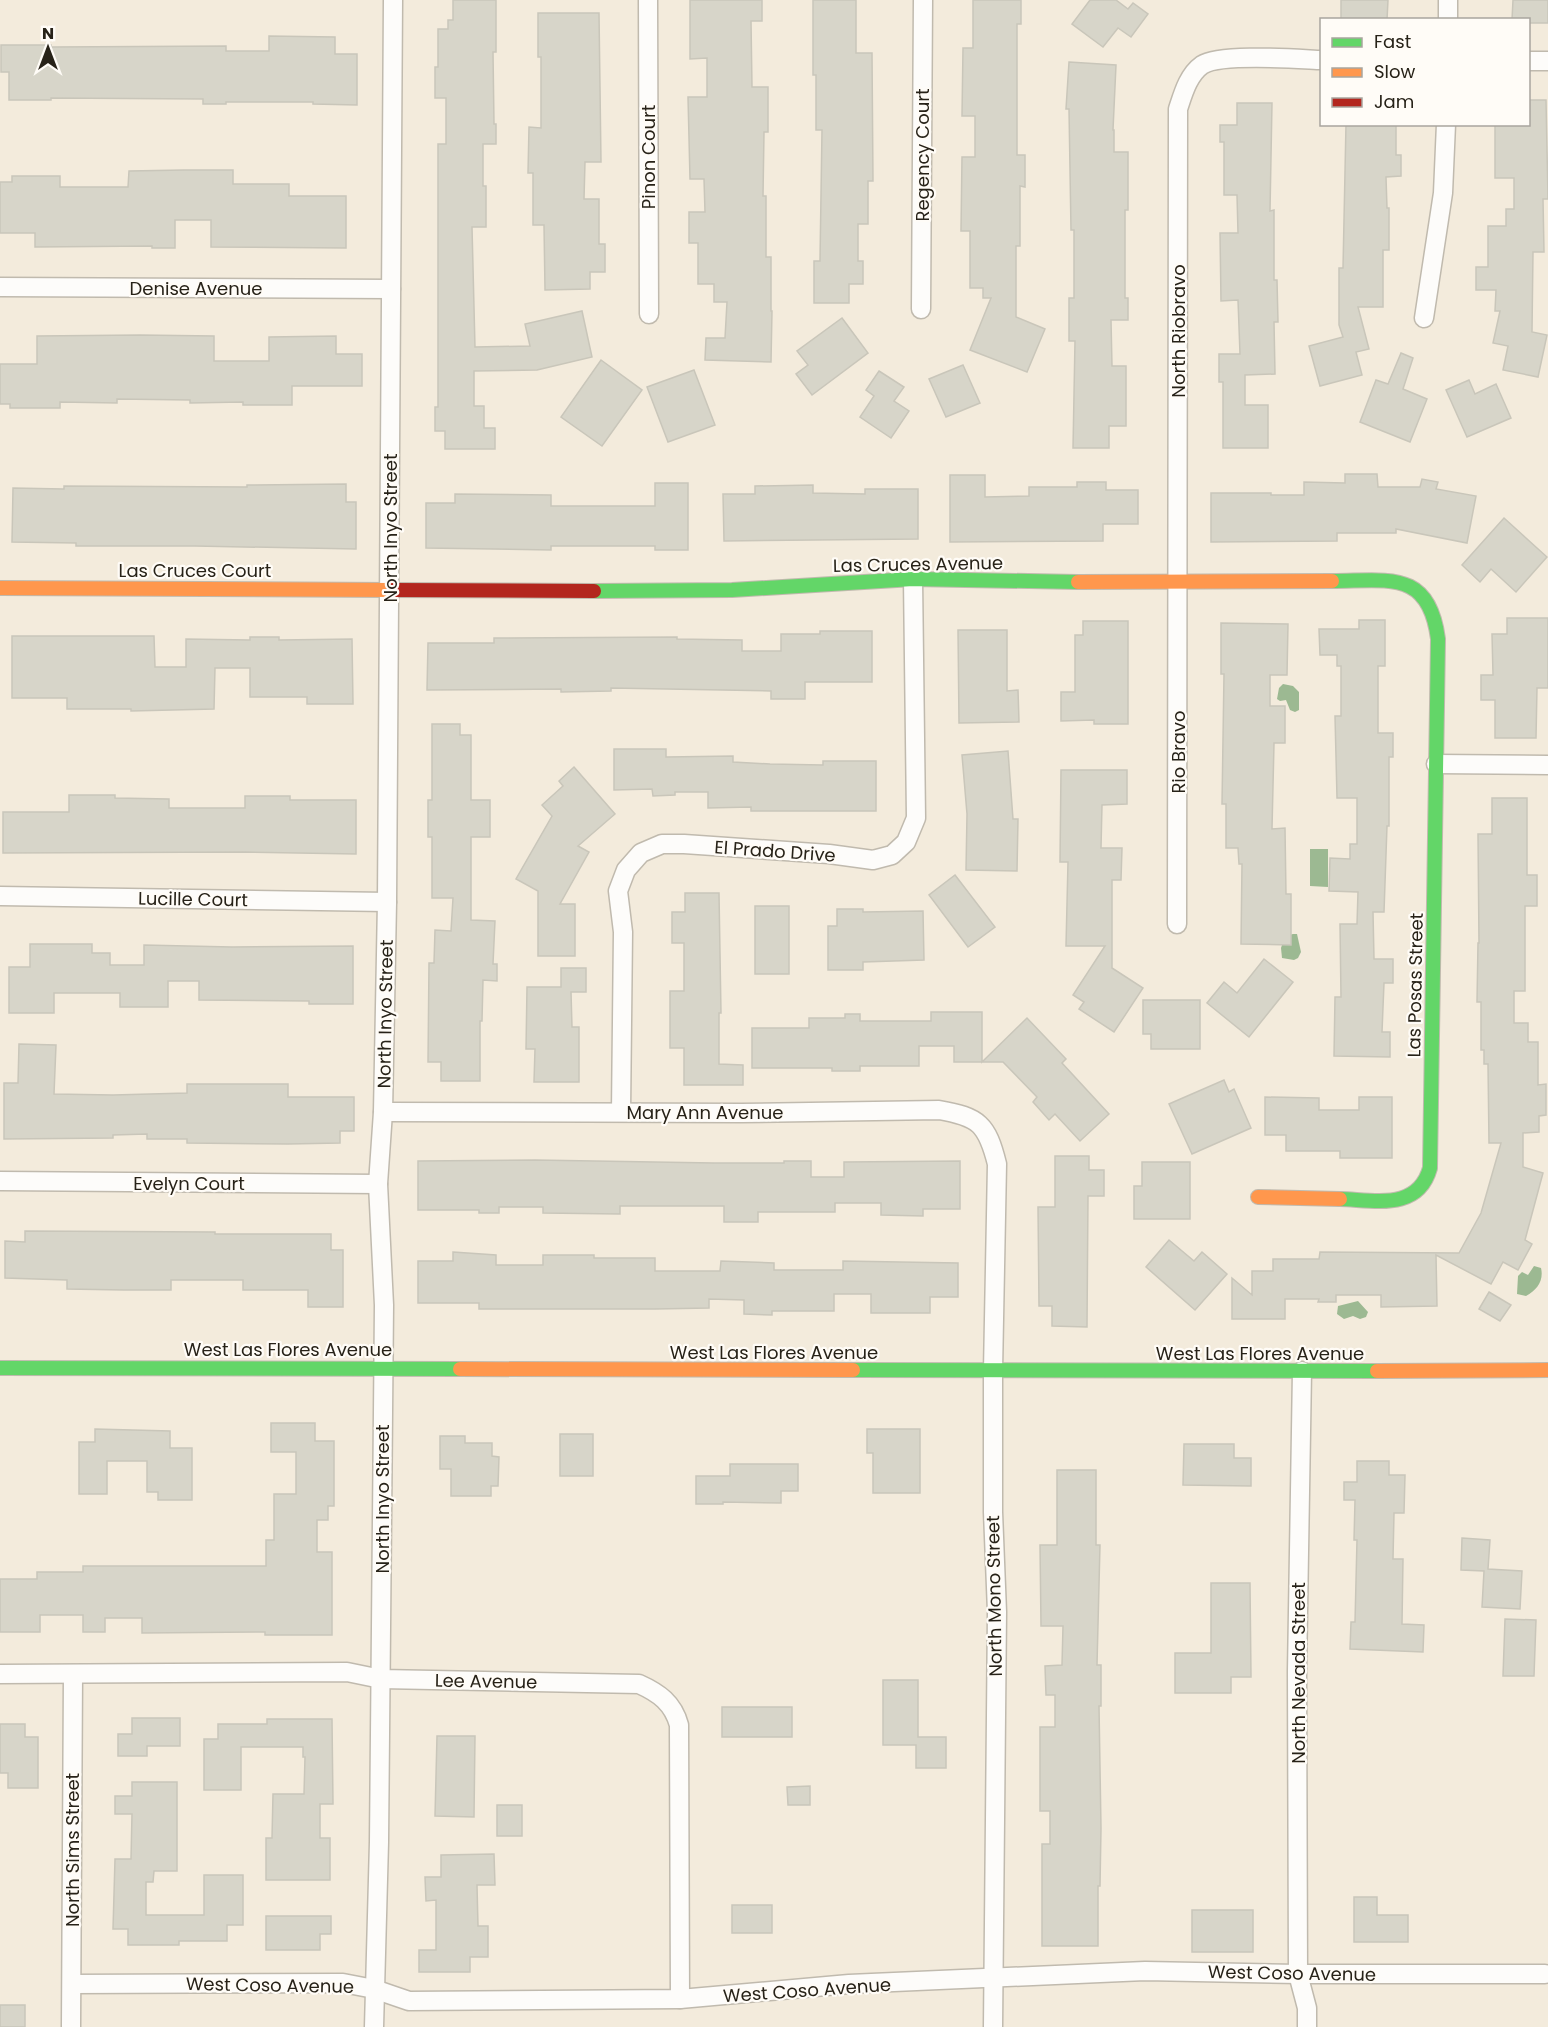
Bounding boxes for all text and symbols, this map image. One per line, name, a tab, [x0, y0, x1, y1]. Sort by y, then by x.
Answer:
north arrow	[18, 18, 78, 78]
legend	[1320, 18, 1530, 126]
text: N	[42, 22, 54, 45]
text: Fast	[1374, 29, 1411, 54]
text: Slow	[1374, 59, 1416, 84]
street label: Regency Court	[910, 88, 935, 222]
text: Jam	[1374, 89, 1414, 114]
street label: Pinon Court	[636, 105, 661, 209]
street label: North Riobravo	[1166, 264, 1191, 398]
street label: Denise Avenue	[130, 276, 262, 301]
street label: North Inyo Street	[378, 454, 403, 602]
street label: Las Cruces Avenue	[833, 550, 1003, 578]
street label: Las Cruces Court	[119, 558, 271, 583]
street label: Rio Bravo	[1166, 710, 1191, 794]
street label: El Prado Drive	[714, 834, 836, 868]
street label: Lucille Court	[138, 886, 248, 912]
street label: Las Posas Street	[1401, 913, 1429, 1057]
street label: North Inyo Street	[371, 939, 399, 1089]
street label: Mary Ann Avenue	[627, 1100, 783, 1125]
street label: Evelyn Court	[133, 1171, 245, 1196]
street label: West Las Flores Avenue	[184, 1337, 392, 1362]
street label: West Las Flores Avenue	[670, 1340, 878, 1365]
street label: West Las Flores Avenue	[1156, 1341, 1364, 1366]
street label: North Inyo Street	[370, 1425, 395, 1573]
street label: North Mono Street	[980, 1515, 1008, 1677]
street label: North Nevada Street	[1286, 1582, 1311, 1764]
street label: Lee Avenue	[435, 1668, 537, 1694]
street label: North Sims Street	[60, 1773, 85, 1927]
street label: West Coso Avenue	[1208, 1959, 1376, 1987]
street label: West Coso Avenue	[186, 1971, 354, 1999]
street label: West Coso Avenue	[722, 1972, 892, 2008]

